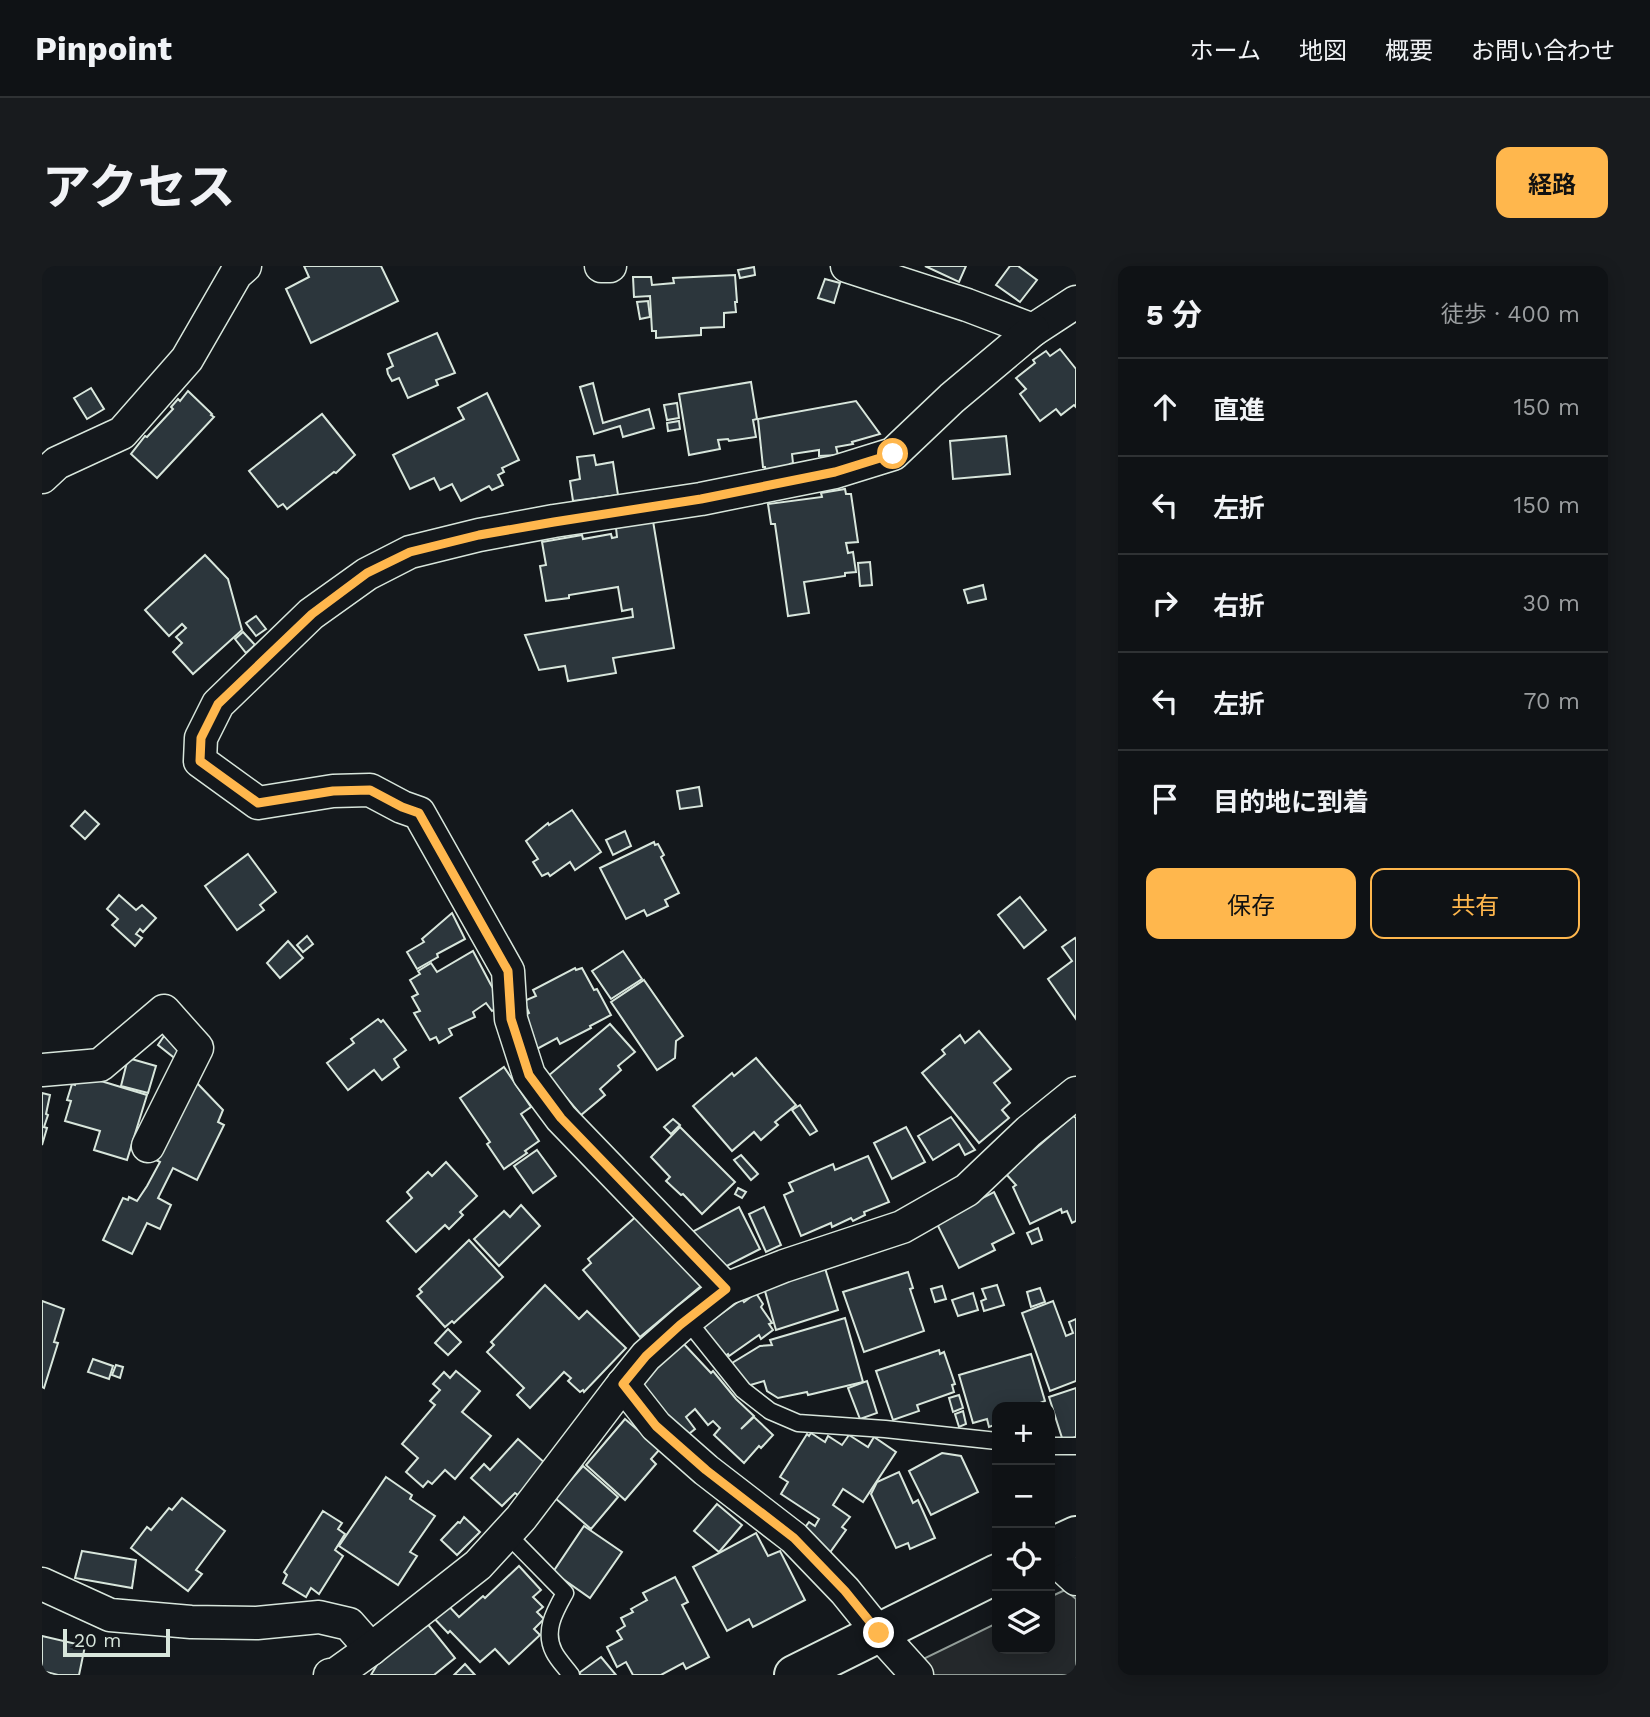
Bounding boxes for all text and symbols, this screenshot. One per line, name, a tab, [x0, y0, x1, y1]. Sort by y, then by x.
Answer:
text: Pinpoint	[35, 29, 172, 68]
text: ホーム	[1190, 37, 1261, 65]
text: 地図	[1299, 37, 1347, 65]
text: 概要	[1385, 37, 1433, 65]
text: お問い合わせ	[1471, 37, 1615, 65]
button: 経路	[1496, 147, 1608, 218]
text: アクセス	[42, 158, 236, 216]
text: 5 分	[1146, 297, 1202, 332]
text: 徒歩 · 400 m	[1441, 301, 1580, 328]
icon: ahead	[1146, 388, 1184, 426]
text: 150 m	[1514, 394, 1580, 421]
text: 直進	[1213, 395, 1265, 425]
route start	[877, 438, 908, 469]
icon: left	[1146, 486, 1184, 524]
text: 150 m	[1514, 492, 1580, 519]
text: 左折	[1213, 493, 1265, 523]
icon: right	[1146, 584, 1184, 622]
text: 30 m	[1523, 590, 1580, 617]
text: 右折	[1213, 591, 1265, 621]
icon: left	[1146, 682, 1184, 720]
text: 70 m	[1523, 688, 1580, 715]
text: 左折	[1213, 689, 1265, 719]
icon: arrive	[1146, 780, 1184, 818]
text: 目的地に到着	[1213, 787, 1369, 817]
button: 保存	[1146, 868, 1356, 939]
button: 共有	[1370, 868, 1580, 939]
map controls	[992, 1402, 1055, 1654]
button: +	[992, 1402, 1055, 1465]
button: −	[992, 1465, 1055, 1528]
button: locate	[992, 1528, 1055, 1591]
button: layers	[992, 1591, 1055, 1654]
route end	[863, 1617, 894, 1648]
scale bar	[63, 1626, 170, 1658]
text: 20 m	[74, 1629, 121, 1652]

